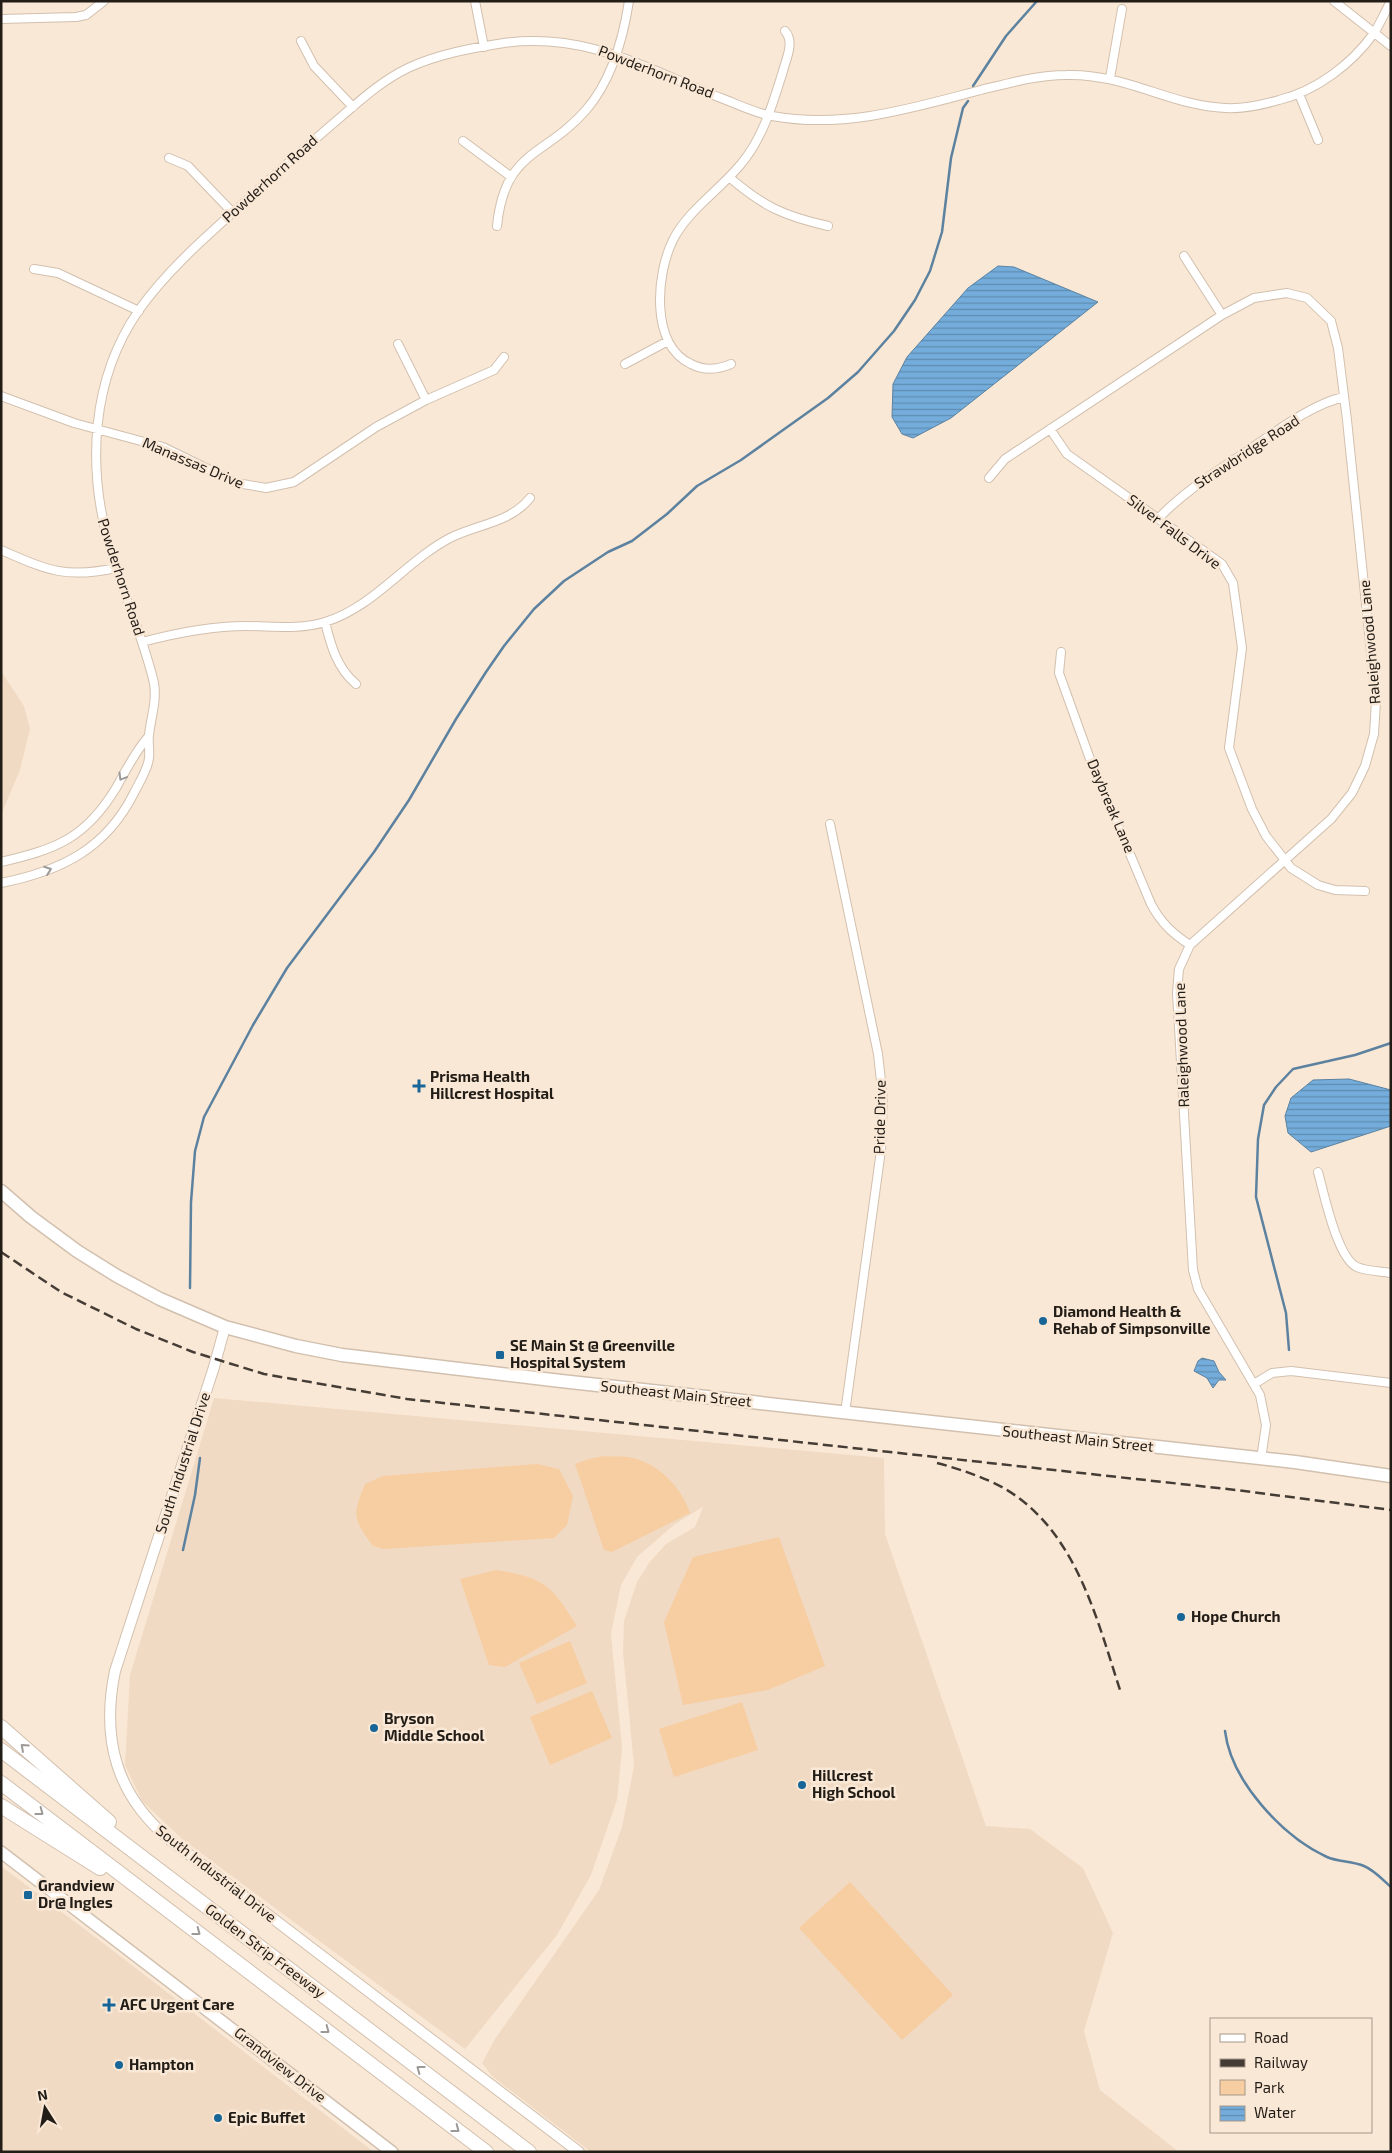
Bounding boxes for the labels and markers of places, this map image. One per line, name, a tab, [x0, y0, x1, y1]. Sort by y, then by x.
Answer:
place label: Prisma Health Hillcrest Hospital	[430, 1067, 554, 1102]
marker: Prisma Health Hillcrest Hospital	[412, 1079, 426, 1093]
place label: Diamond Health & Rehab of Simpsonville	[1053, 1302, 1211, 1337]
marker: Diamond Health & Rehab of Simpsonville	[1037, 1315, 1049, 1327]
place label: SE Main St @ Greenville Hospital System	[510, 1336, 675, 1372]
marker: SE Main St @ Greenville Hospital System	[494, 1349, 506, 1361]
place label: Hope Church	[1191, 1607, 1281, 1625]
marker: Hope Church	[1175, 1611, 1187, 1623]
place label: Bryson Middle School	[384, 1709, 485, 1744]
marker: Bryson Middle School	[368, 1722, 380, 1734]
place label: Hillcrest High School	[812, 1766, 896, 1801]
marker: Hillcrest High School	[796, 1779, 808, 1791]
place label: Grandview Dr@ Ingles	[38, 1876, 115, 1911]
marker: Grandview Dr@ Ingles	[22, 1889, 34, 1901]
place label: AFC Urgent Care	[120, 1995, 234, 2013]
marker: AFC Urgent Care	[102, 1998, 116, 2012]
place label: Hampton	[129, 2055, 194, 2073]
marker: Hampton	[113, 2059, 125, 2071]
place label: Epic Buffet	[228, 2108, 305, 2126]
marker: Epic Buffet	[212, 2112, 224, 2124]

